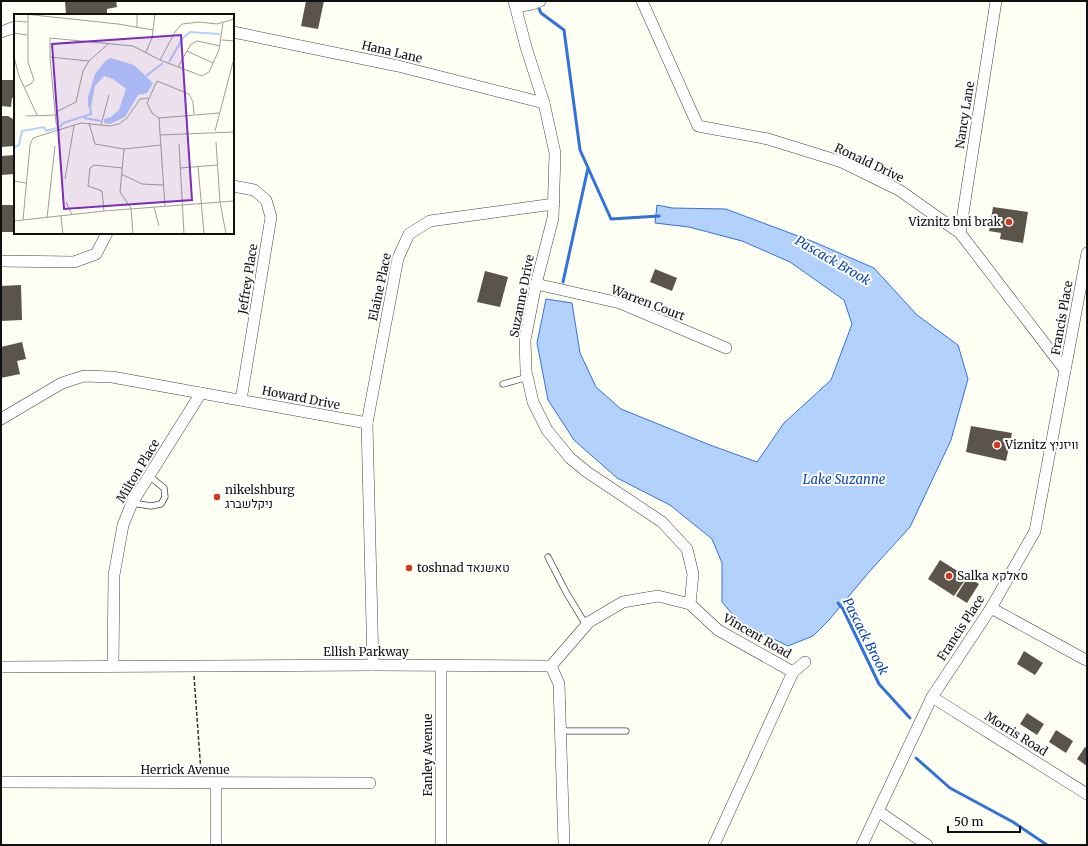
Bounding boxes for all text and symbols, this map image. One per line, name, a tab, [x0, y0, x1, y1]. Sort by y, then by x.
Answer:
inset map	[14, 14, 234, 234]
street label: Hana Lane	[360, 37, 424, 66]
street label: Nancy Lane	[952, 80, 977, 150]
street label: Ronald Drive	[832, 140, 906, 185]
place label: Viznitz bni brak	[908, 214, 1001, 229]
marker: Viznitz bni brak	[1004, 217, 1014, 227]
water label: Pascack Brook	[792, 232, 874, 289]
street label: Jeffrey Place	[234, 243, 260, 316]
street label: Elaine Place	[365, 252, 394, 322]
street label: Suzanne Drive	[506, 253, 537, 339]
street label: Francis Place	[1048, 280, 1075, 356]
street label: Warren Court	[608, 281, 687, 324]
street label: Howard Drive	[261, 383, 341, 412]
street label: Milton Place	[113, 436, 162, 505]
place label: Viznitz וויזניץ	[1004, 437, 1078, 452]
marker: Viznitz וויזניץ	[992, 440, 1002, 450]
water label: Lake Suzanne	[803, 471, 886, 488]
place label: nikelshburg ניקלשברג	[225, 482, 295, 511]
marker: nikelshburg ניקלשברג	[212, 492, 222, 502]
place label: toshnad טאשנאד	[417, 560, 510, 575]
marker: toshnad טאשנאד	[404, 563, 414, 573]
place label: Salka סאלקא	[957, 568, 1028, 583]
marker: Salka סאלקא	[944, 571, 954, 581]
street label: Francis Place	[934, 592, 987, 663]
water label: Pascack Brook	[839, 595, 892, 678]
street label: Vincent Road	[720, 609, 794, 661]
street label: Ellish Parkway	[323, 644, 409, 659]
street label: Morris Road	[982, 708, 1050, 759]
street label: Fanley Avenue	[420, 713, 435, 797]
street label: Herrick Avenue	[141, 762, 229, 777]
scale bar	[948, 808, 1020, 834]
text: 50 m	[954, 814, 983, 829]

